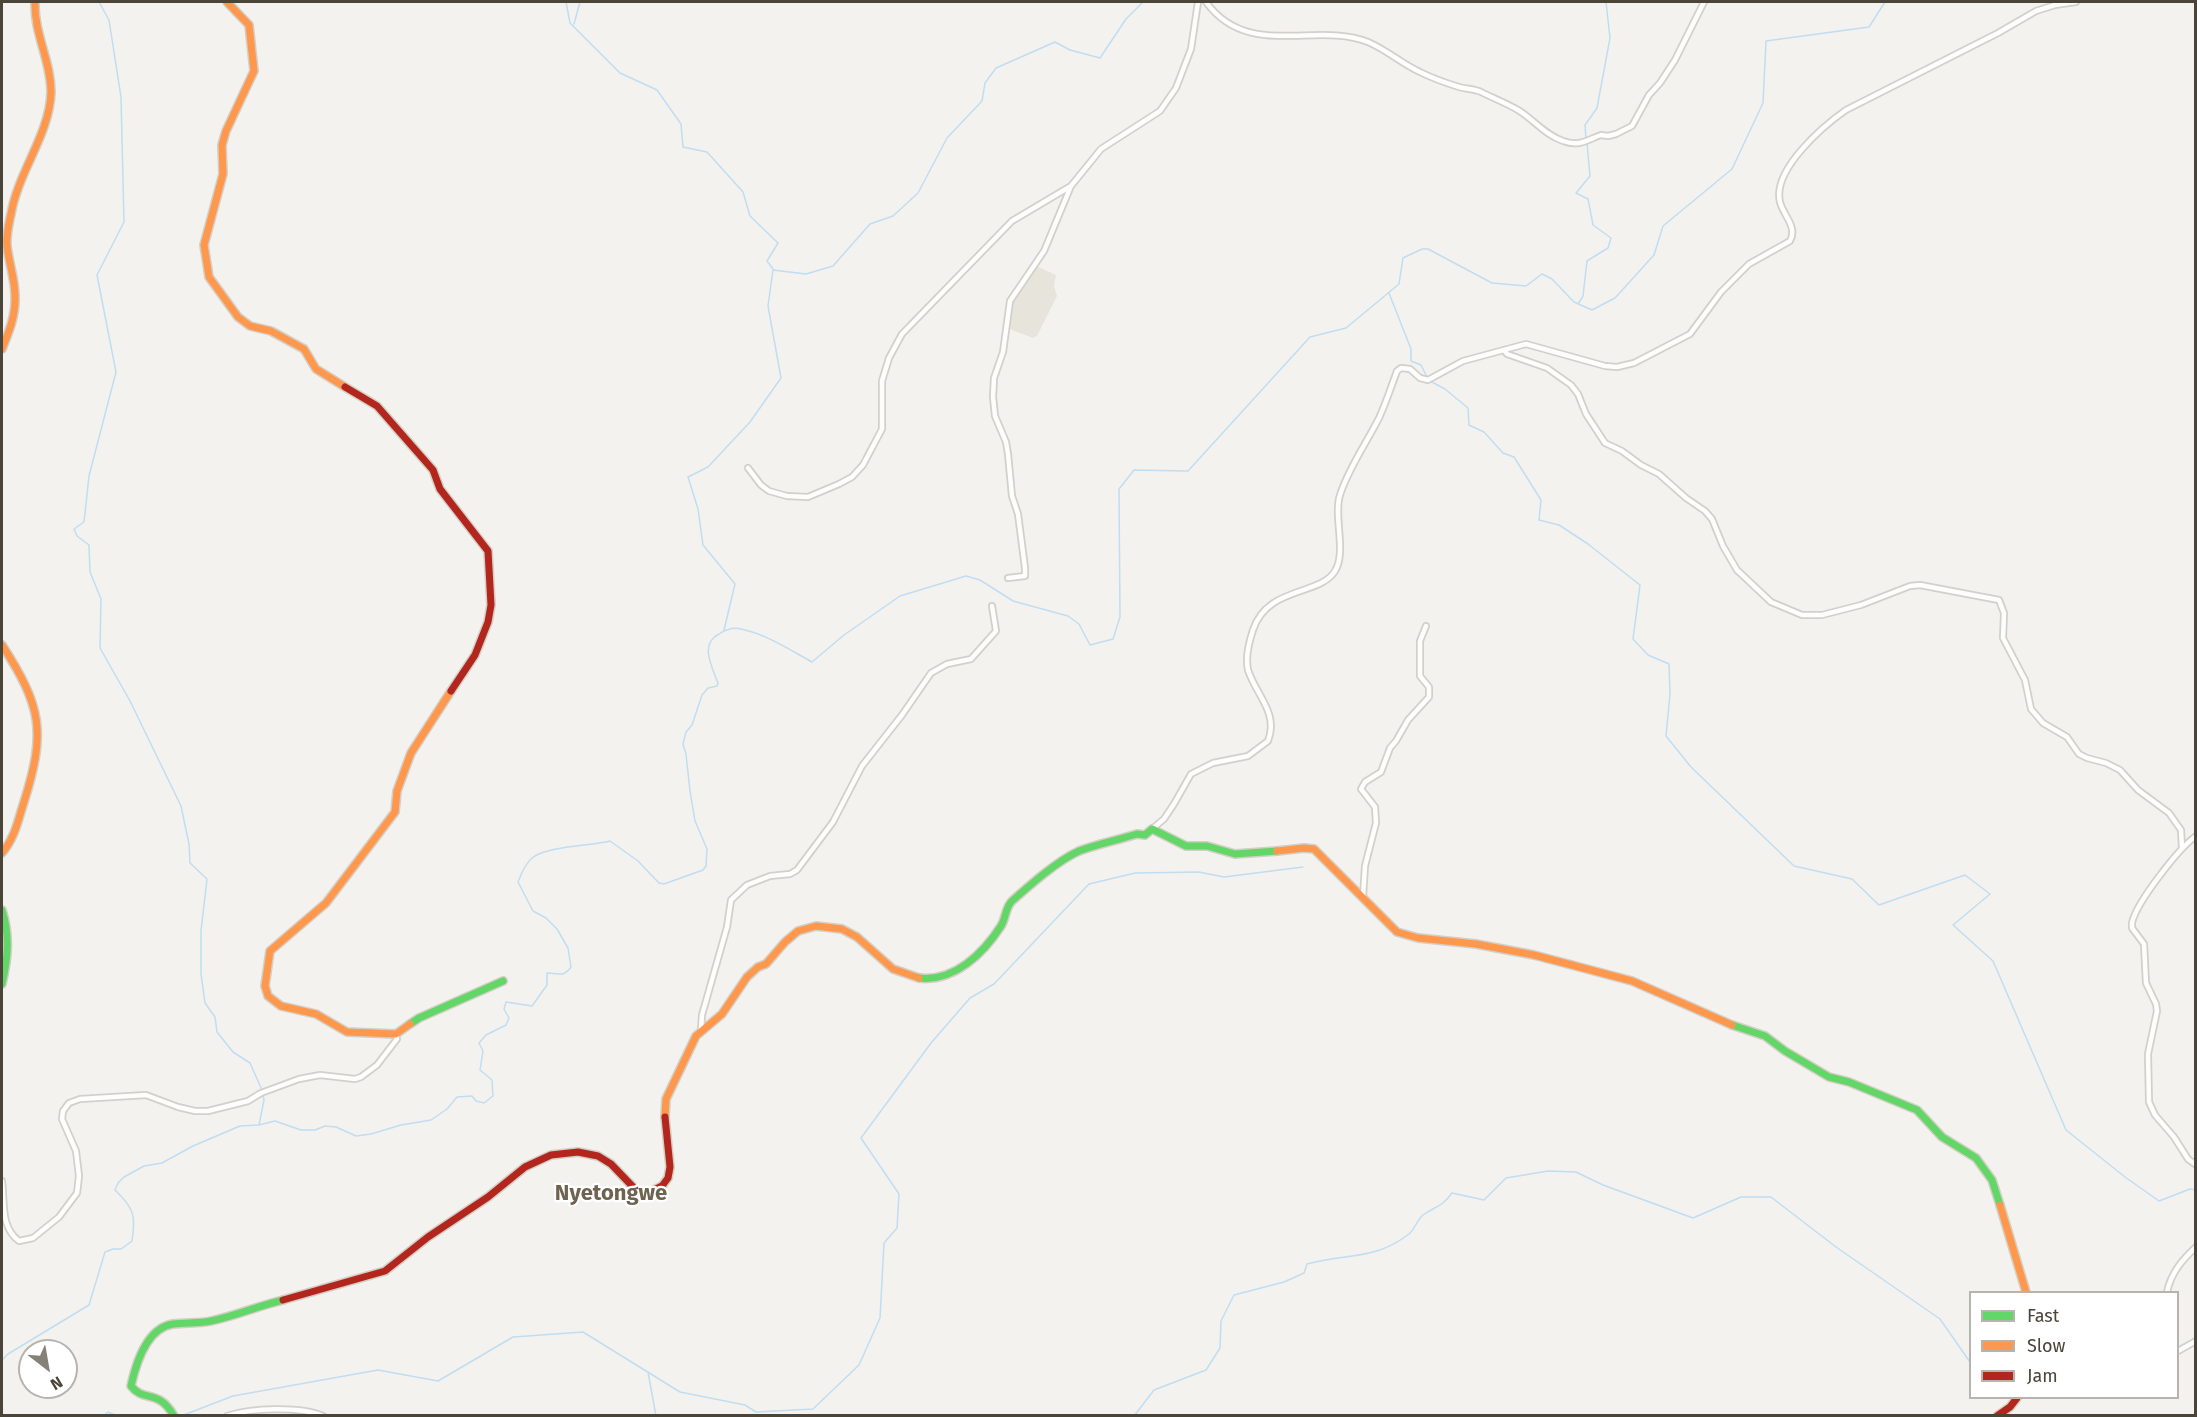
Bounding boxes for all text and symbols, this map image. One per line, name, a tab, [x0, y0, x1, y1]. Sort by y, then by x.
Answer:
district label: Nyetongwe	[555, 1181, 667, 1207]
legend	[1969, 1291, 2179, 1399]
text: Fast	[2027, 1305, 2059, 1327]
text: Slow	[2027, 1335, 2065, 1357]
north arrow	[18, 1339, 78, 1399]
text: Jam	[2027, 1365, 2058, 1387]
text: N	[47, 1372, 66, 1394]

